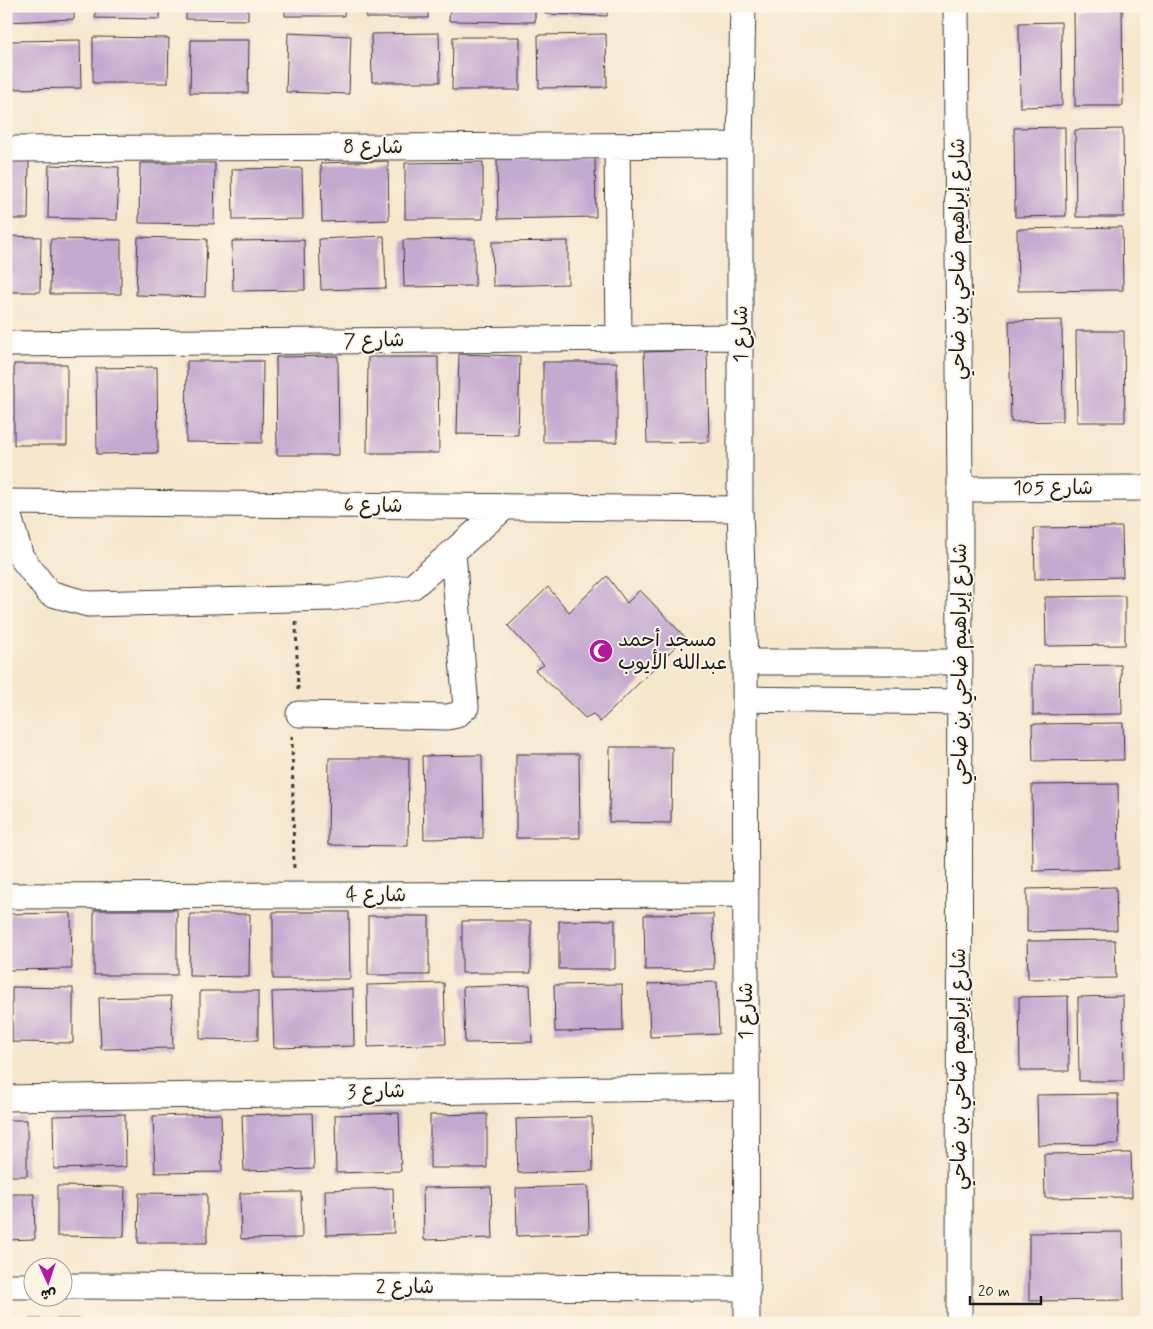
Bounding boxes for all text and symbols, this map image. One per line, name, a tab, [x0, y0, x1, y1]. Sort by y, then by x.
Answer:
street label: شارع 8	[343, 134, 403, 161]
street label: شارع إبراهيم ضاحي بن ضاحي	[945, 138, 975, 380]
street label: شارع 1	[728, 305, 755, 363]
street label: شارع 7	[343, 327, 405, 355]
street label: شارع 105	[1013, 475, 1093, 502]
street label: شارع 6	[343, 492, 403, 520]
street label: شارع إبراهيم ضاحي بن ضاحي	[947, 543, 977, 785]
place label: مسجد أحمد عبدالله الأيوب	[618, 627, 727, 677]
mosque icon: مسجد أحمد عبدالله الأيوب	[588, 638, 614, 664]
street label: شارع 4	[346, 882, 406, 909]
street label: شارع إبراهيم ضاحي بن ضاحي	[946, 948, 976, 1190]
street label: شارع 1	[733, 982, 760, 1040]
street label: شارع 3	[347, 1078, 405, 1106]
north arrow	[22, 1256, 72, 1306]
street label: شارع 2	[376, 1274, 434, 1301]
scale bar	[970, 1274, 1042, 1306]
text: 20 m	[978, 1282, 1010, 1302]
text: ش	[40, 1285, 57, 1303]

